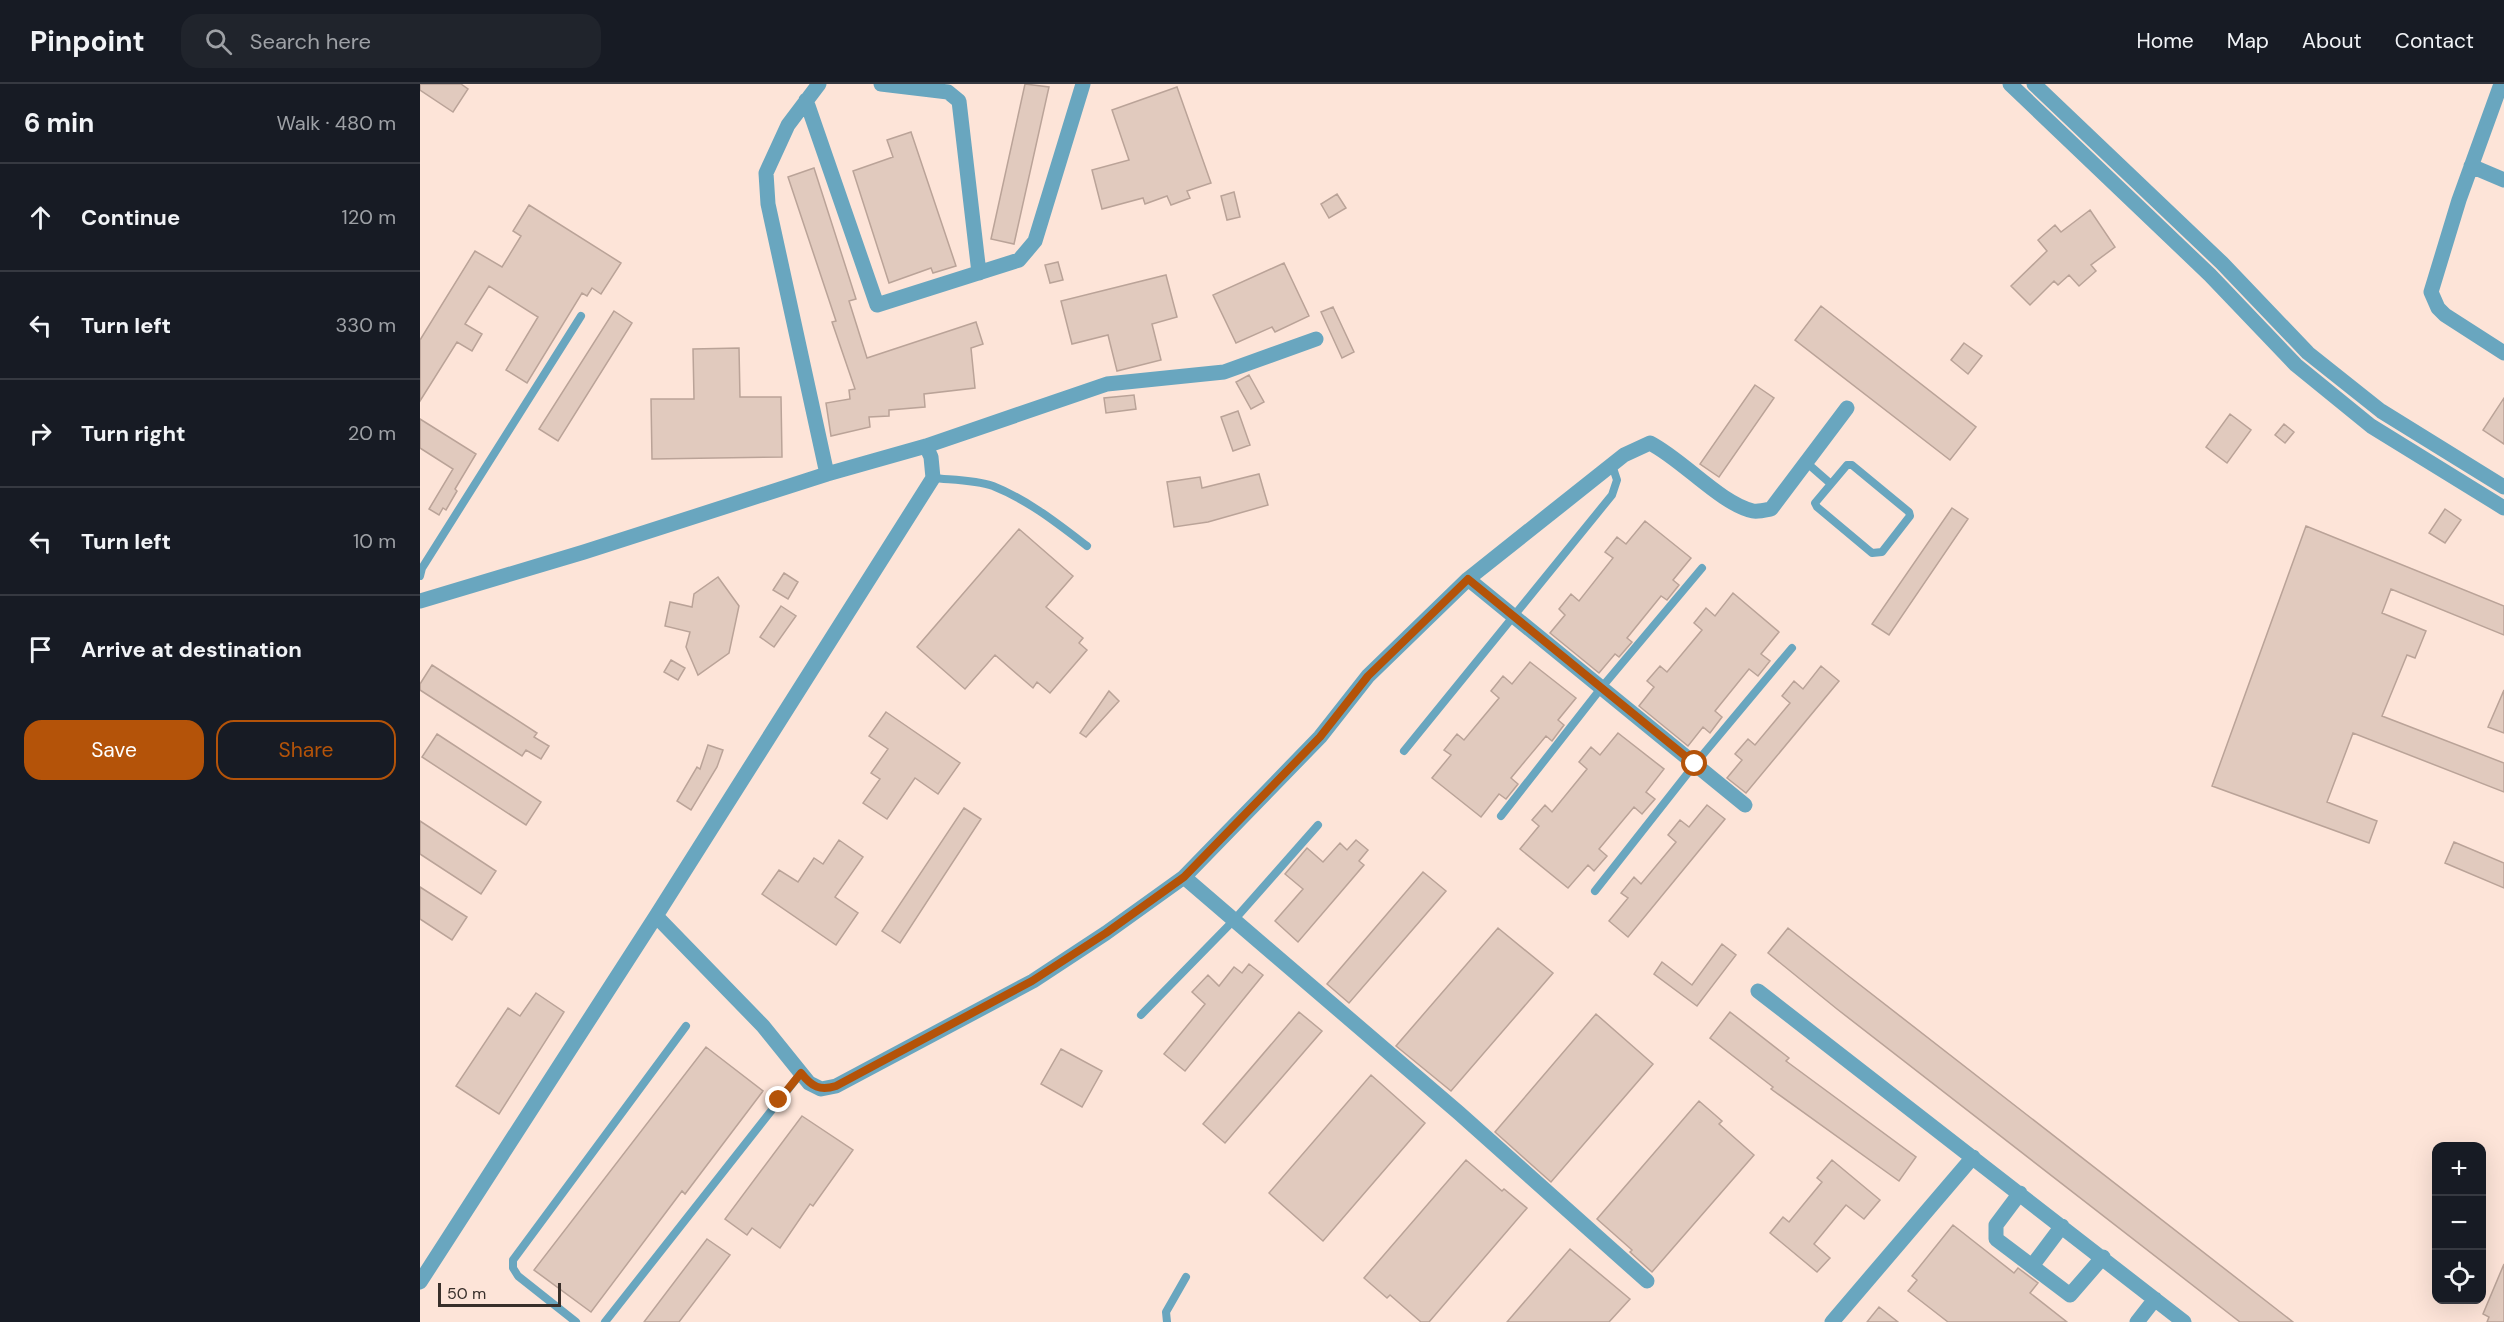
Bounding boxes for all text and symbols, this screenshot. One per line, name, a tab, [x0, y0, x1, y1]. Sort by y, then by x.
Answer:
search box	[181, 14, 601, 68]
text: Pinpoint	[30, 23, 145, 60]
icon: search	[202, 25, 235, 58]
text: Search here	[250, 27, 371, 56]
text: Home	[2136, 27, 2194, 55]
text: Map	[2227, 27, 2269, 55]
text: About	[2302, 27, 2362, 55]
text: Contact	[2395, 27, 2474, 55]
text: 6 min	[24, 106, 94, 140]
text: Walk · 480 m	[276, 110, 396, 136]
icon: ahead	[24, 201, 57, 234]
text: Continue	[81, 203, 180, 232]
text: 120 m	[342, 204, 396, 230]
icon: left	[24, 309, 57, 342]
text: Turn left	[81, 311, 171, 340]
text: 330 m	[336, 312, 396, 338]
icon: right	[24, 417, 57, 450]
text: Turn right	[81, 419, 186, 448]
text: 20 m	[348, 420, 396, 446]
icon: left	[24, 525, 57, 558]
text: Turn left	[81, 527, 171, 556]
text: 10 m	[353, 528, 396, 554]
icon: arrive	[24, 633, 57, 666]
text: Arrive at destination	[81, 635, 302, 664]
button: Save	[24, 720, 204, 780]
button: Share	[216, 720, 396, 780]
route start	[1681, 750, 1707, 776]
route end	[765, 1086, 791, 1112]
map controls	[2432, 1142, 2486, 1304]
button: +	[2432, 1142, 2486, 1196]
button: −	[2432, 1196, 2486, 1250]
button: locate	[2432, 1250, 2486, 1304]
scale bar	[438, 1280, 561, 1308]
text: 50 m	[447, 1283, 486, 1304]

